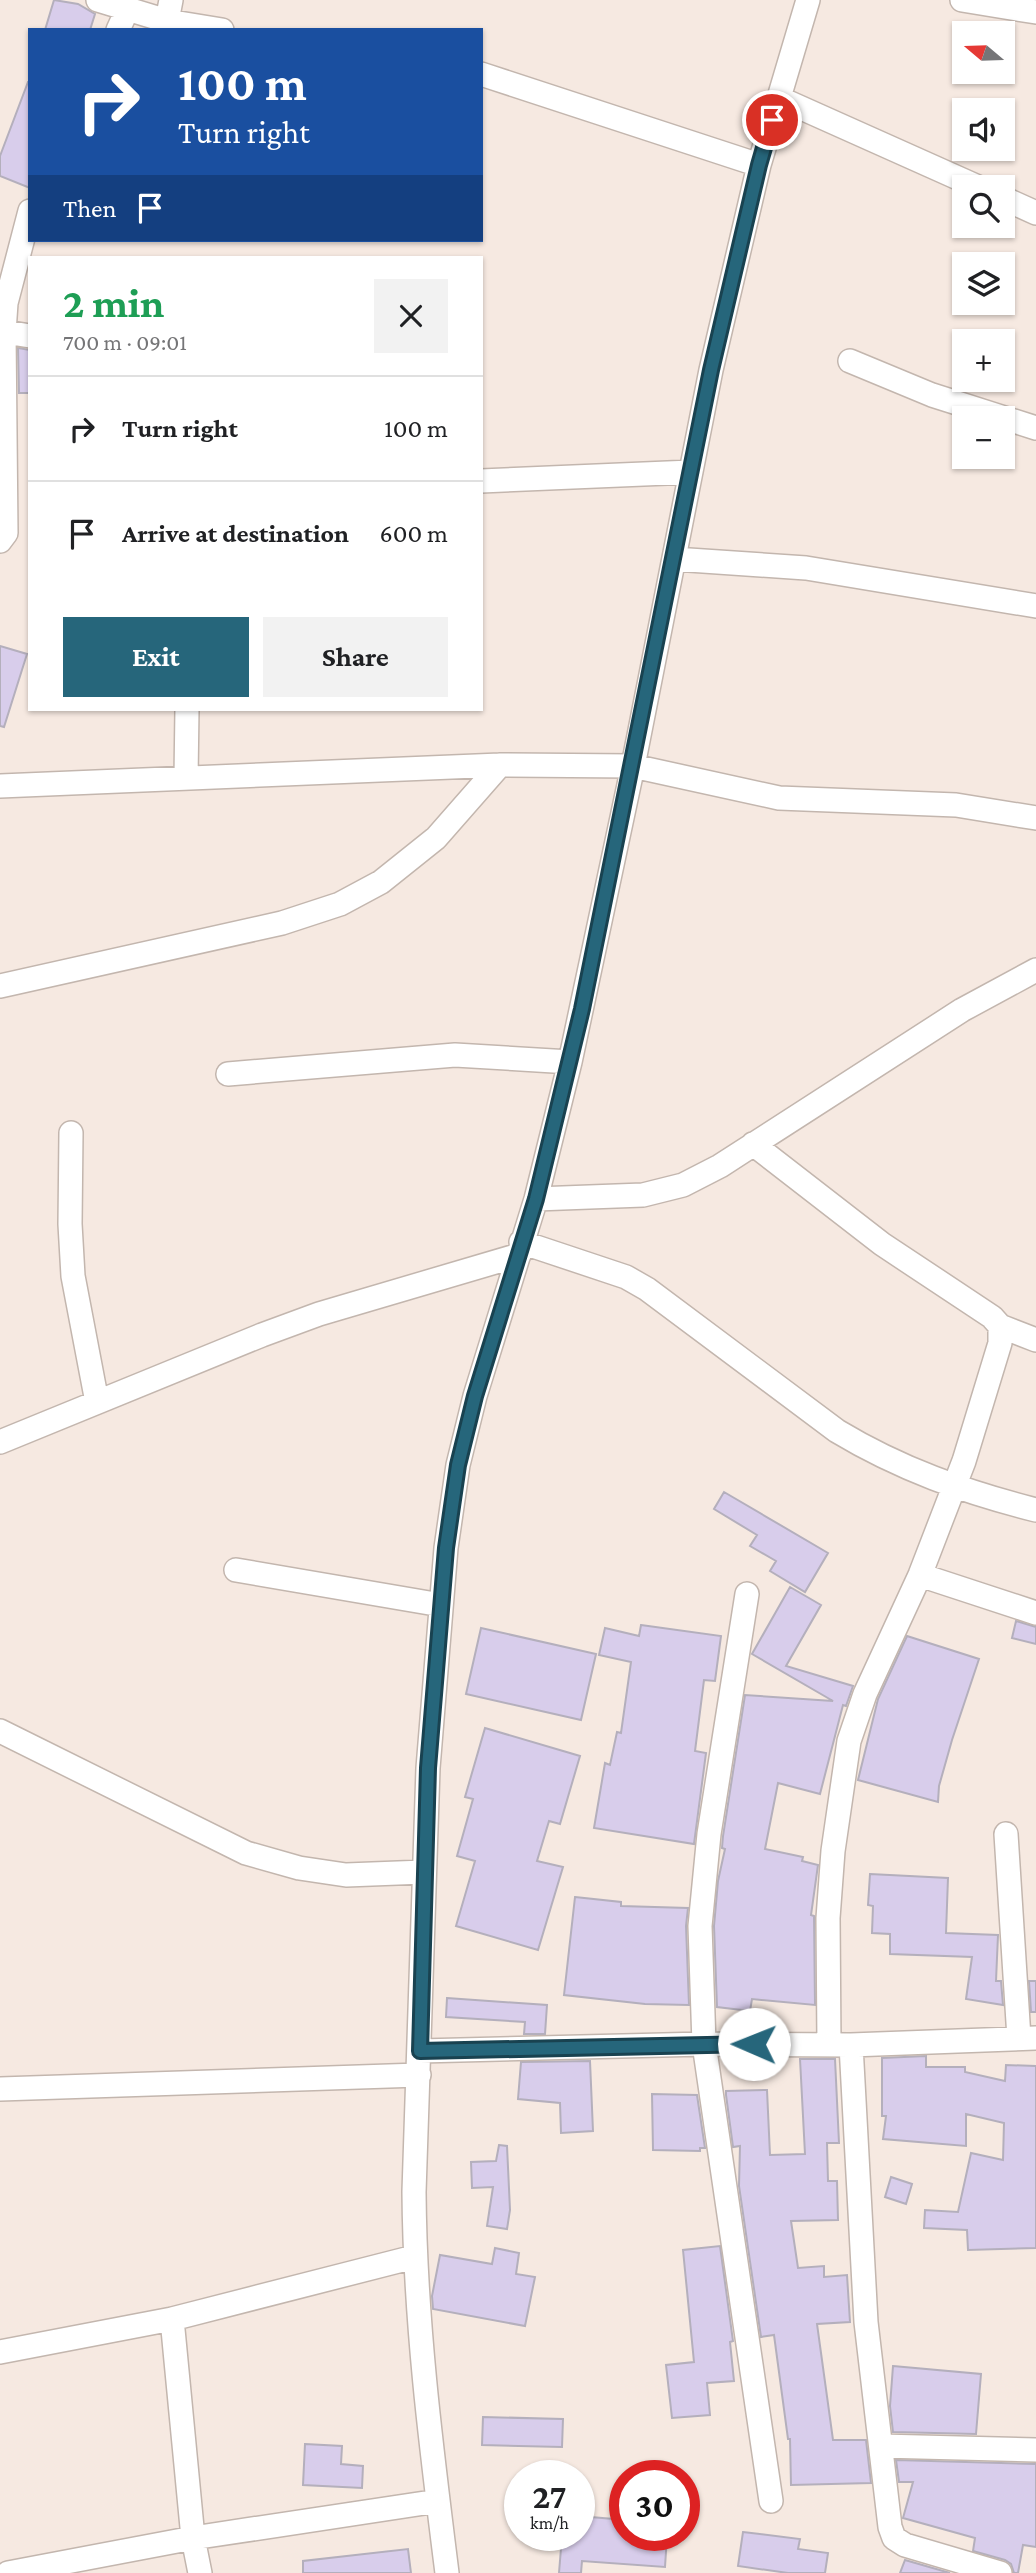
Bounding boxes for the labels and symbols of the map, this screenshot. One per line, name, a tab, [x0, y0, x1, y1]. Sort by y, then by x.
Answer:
north arrow	[952, 21, 1015, 84]
pin	[742, 90, 802, 150]
position arrow	[717, 2007, 791, 2081]
speed limit sign: 30	[609, 2460, 700, 2551]

